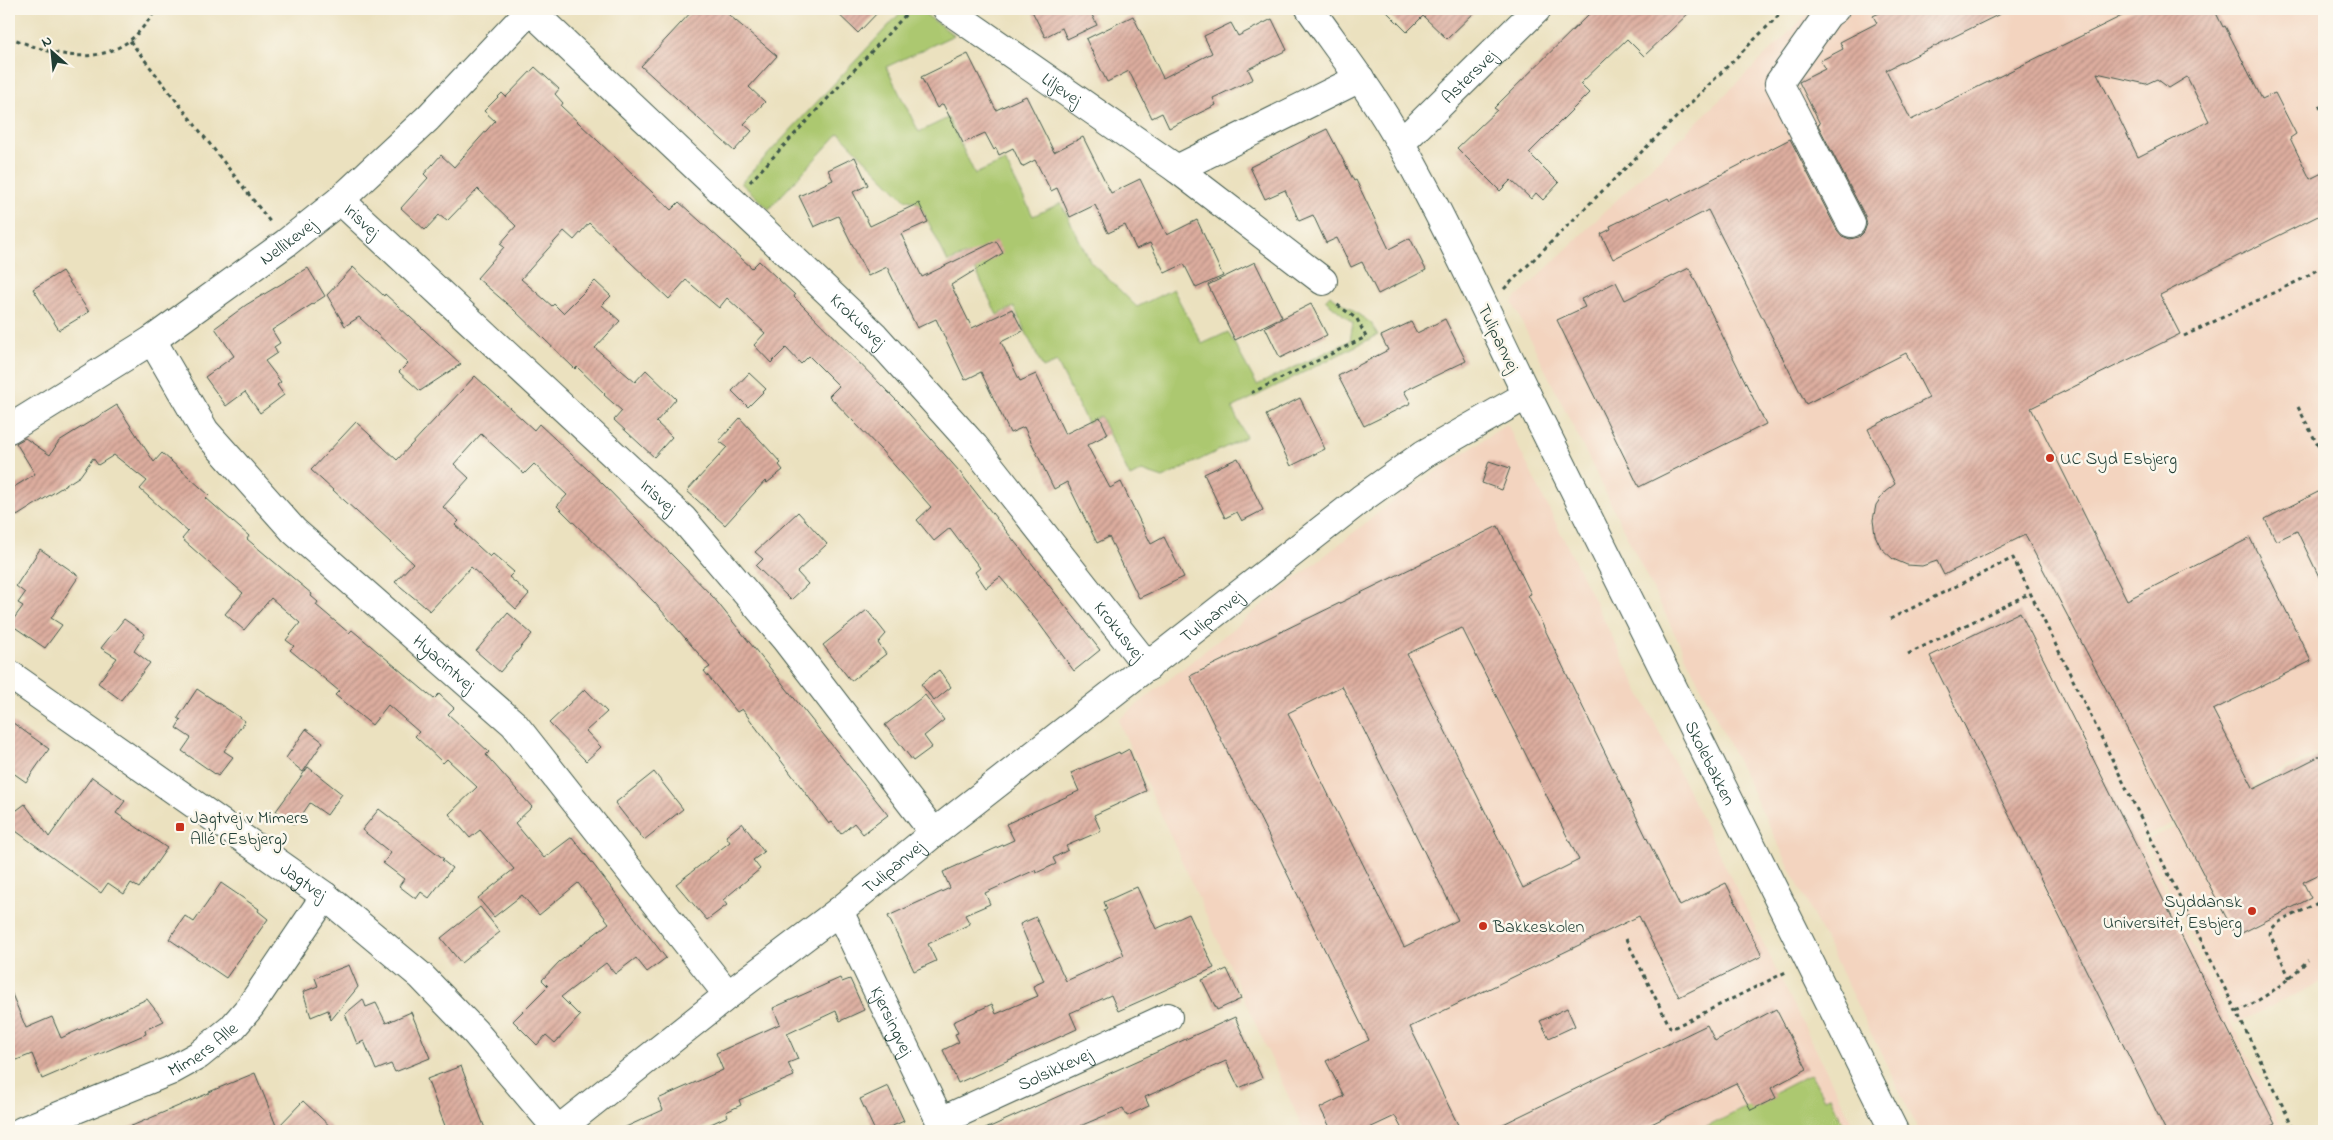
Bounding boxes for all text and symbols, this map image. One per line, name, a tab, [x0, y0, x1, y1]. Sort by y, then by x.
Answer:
north arrow	[28, 28, 78, 78]
text: N	[38, 30, 56, 53]
street label: Astersvej	[1437, 44, 1504, 111]
street label: Liljevej	[1035, 67, 1087, 114]
street label: Irisvej	[337, 198, 385, 246]
street label: Nellikevej	[255, 213, 323, 273]
street label: Krokusvej	[823, 289, 892, 355]
street label: Tulipanvej	[1469, 300, 1525, 378]
place label: UC Syd Esbjerg	[2060, 447, 2177, 474]
marker: UC Syd Esbjerg	[2044, 452, 2056, 464]
street label: Irisvej	[633, 474, 681, 522]
street label: Tulipanvej	[1175, 585, 1250, 651]
street label: Krokusvej	[1086, 597, 1150, 668]
street label: Hyacintvej	[406, 630, 480, 699]
street label: Skolebakken	[1677, 717, 1741, 811]
place label: Jagtvej v Mimers Allé (Esbjerg)	[190, 806, 309, 854]
marker: Jagtvej v Mimers Allé (Esbjerg)	[174, 821, 186, 833]
street label: Tulipanvej	[858, 835, 931, 902]
street label: Jagtvej	[274, 857, 331, 908]
place label: Syddansk Universitet, Esbjerg	[2103, 890, 2242, 938]
marker: Syddansk Universitet, Esbjerg	[2246, 905, 2258, 917]
place label: Bakkeskolen	[1492, 915, 1585, 941]
marker: Bakkeskolen	[1477, 920, 1489, 932]
street label: Kjersingvej	[862, 983, 918, 1061]
street label: Mimers Alle	[164, 1016, 245, 1085]
street label: Solsikkevej	[1014, 1042, 1097, 1099]

